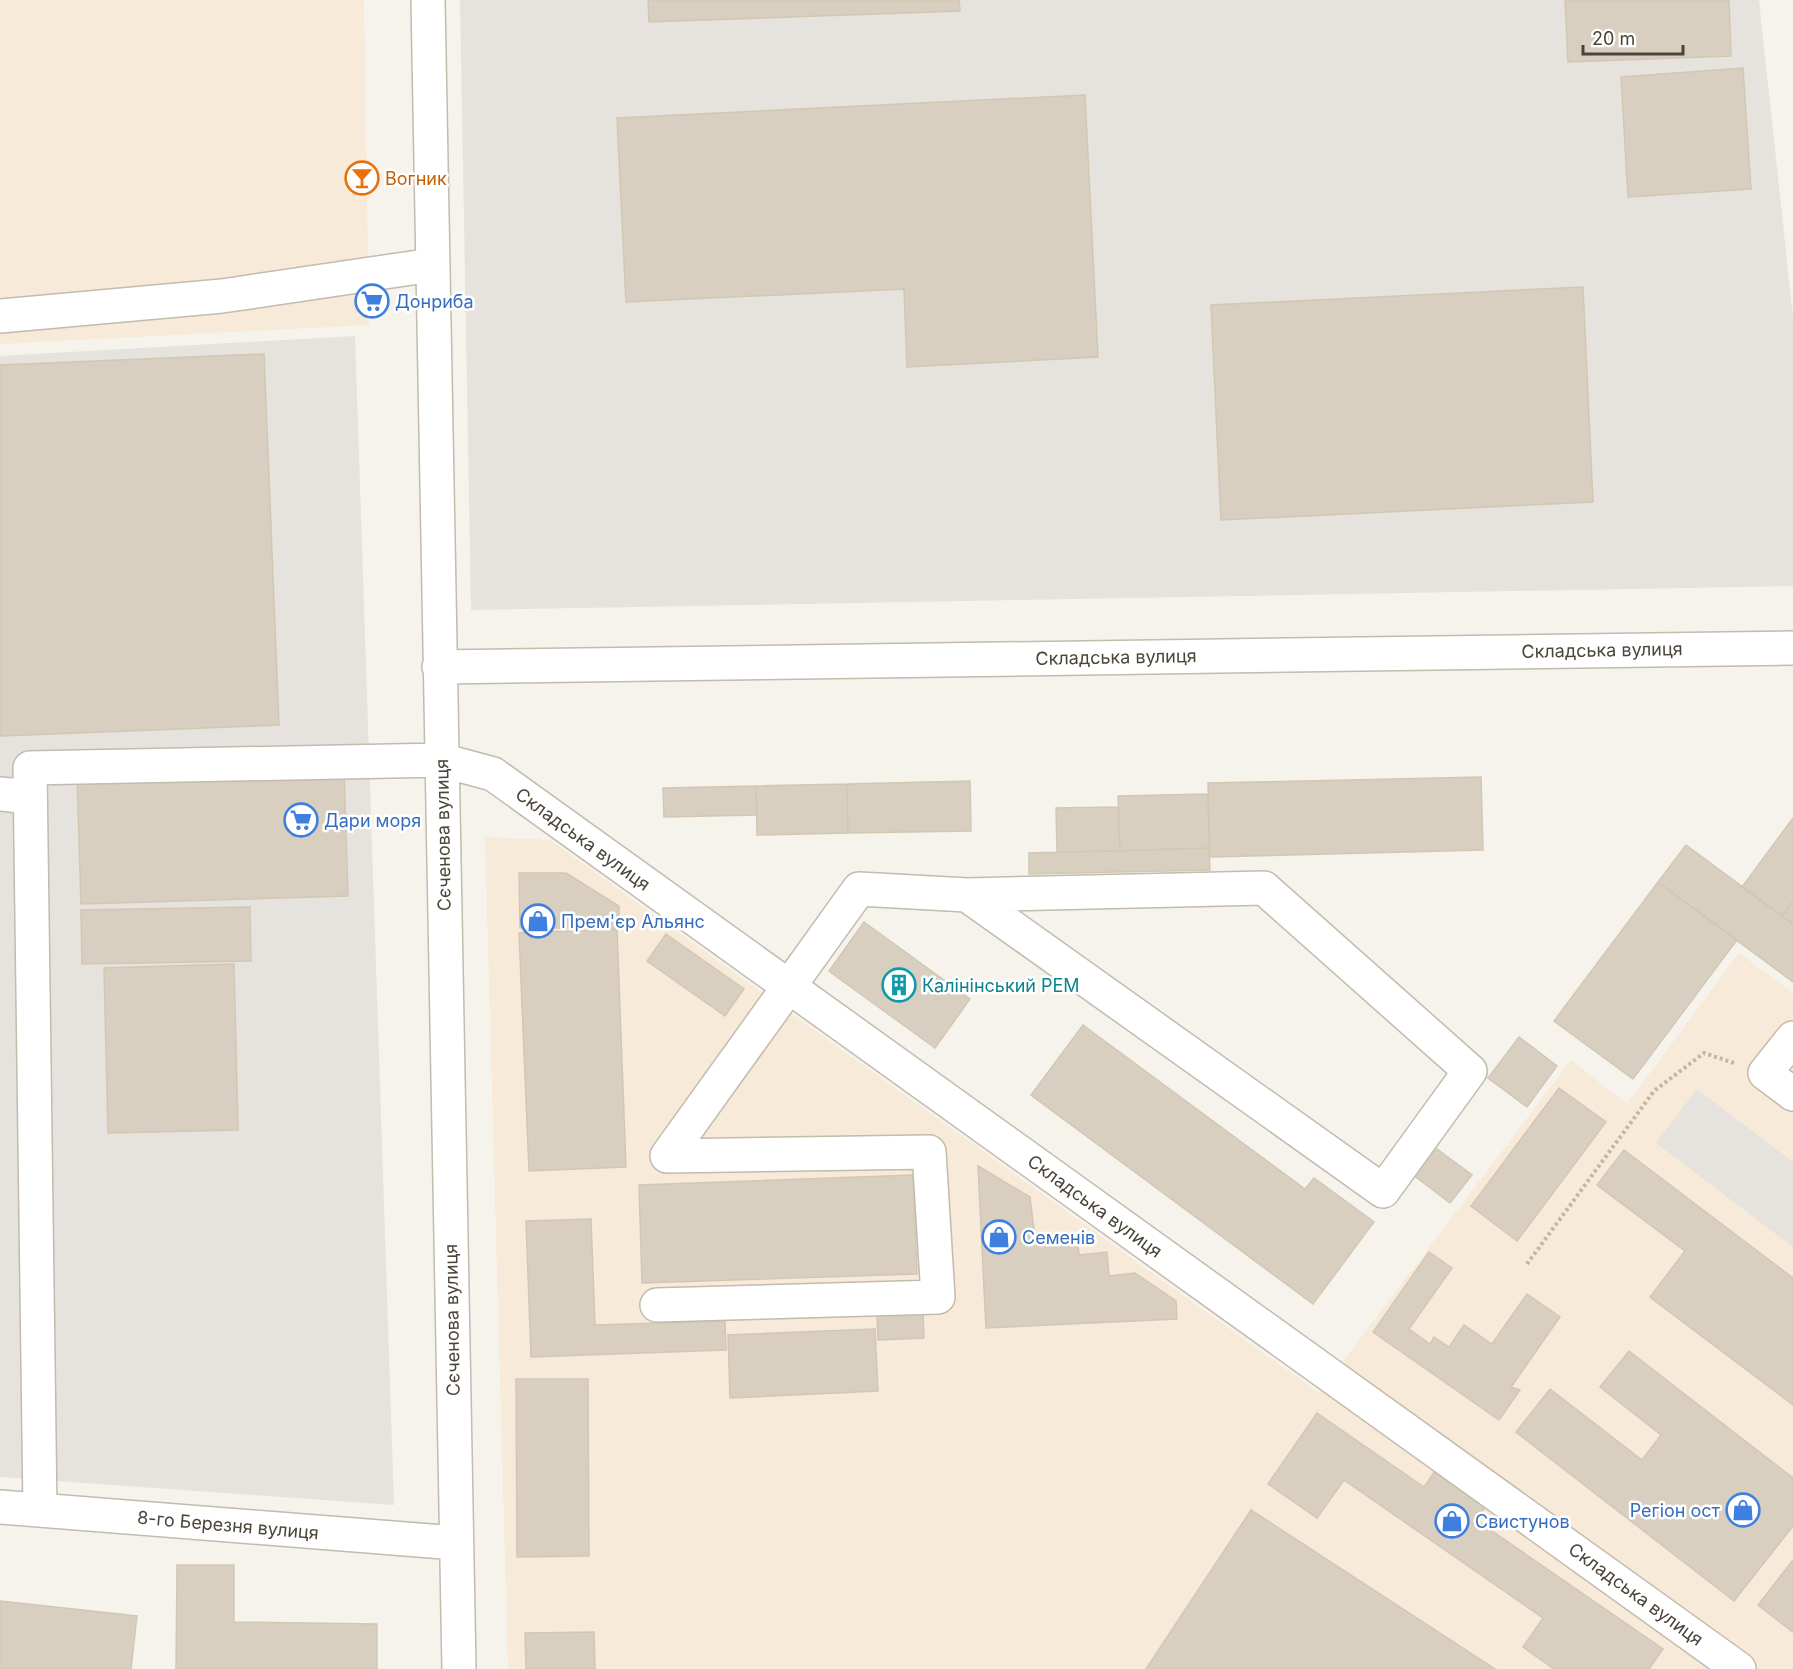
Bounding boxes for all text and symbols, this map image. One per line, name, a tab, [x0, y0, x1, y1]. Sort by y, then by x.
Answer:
scale bar	[1583, 18, 1684, 56]
text: 20 m	[1592, 28, 1635, 49]
bar icon: Вогник	[344, 160, 380, 196]
place label: Вогник	[385, 168, 447, 189]
supermarket icon: Донриба	[354, 283, 390, 319]
place label: Донриба	[395, 291, 474, 312]
street label: Складська вулиця	[1521, 638, 1683, 662]
street label: Складська вулиця	[1035, 645, 1197, 669]
street label: Сєченова вулиця	[431, 759, 455, 911]
street label: Складська вулиця	[512, 783, 654, 895]
supermarket icon: Дари моря	[283, 802, 319, 838]
place label: Дари моря	[324, 810, 421, 831]
shop icon: Прем'єр Альянс	[520, 903, 556, 939]
place label: Прем'єр Альянс	[561, 911, 705, 932]
building icon: Калінінський РЕМ	[881, 967, 917, 1003]
place label: Калінінський РЕМ	[922, 975, 1080, 996]
street label: Складська вулиця	[1024, 1150, 1166, 1262]
shop icon: Семенів	[981, 1219, 1017, 1255]
place label: Семенів	[1022, 1227, 1095, 1248]
street label: Сєченова вулиця	[440, 1244, 464, 1396]
shop icon: Регіон ост	[1725, 1492, 1761, 1528]
place label: Регіон ост	[1630, 1500, 1721, 1521]
shop icon: Свистунов	[1434, 1503, 1470, 1539]
street label: 8-го Березня вулиця	[136, 1507, 320, 1543]
place label: Свистунов	[1475, 1511, 1570, 1532]
street label: Складська вулиця	[1565, 1538, 1707, 1650]

